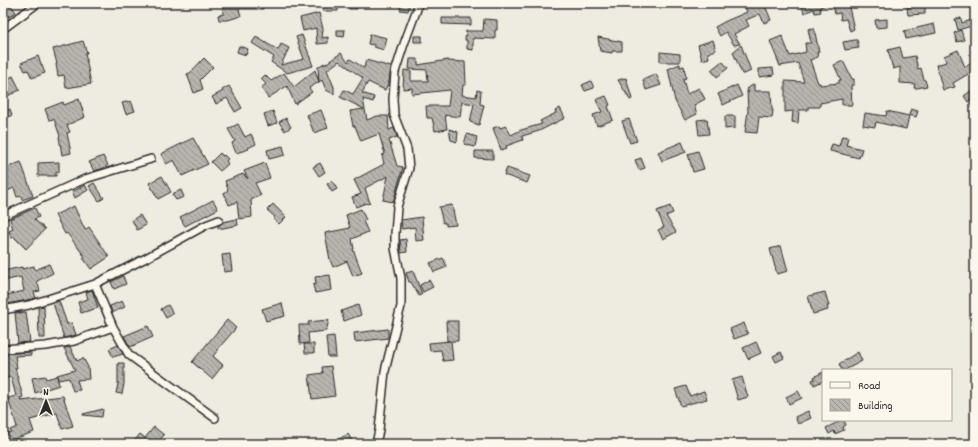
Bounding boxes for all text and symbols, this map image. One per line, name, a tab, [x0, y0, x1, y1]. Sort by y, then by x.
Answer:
legend	[822, 369, 952, 421]
text: Road	[858, 378, 880, 395]
north arrow	[26, 381, 66, 421]
text: N	[43, 385, 49, 401]
text: Building	[858, 398, 893, 415]

